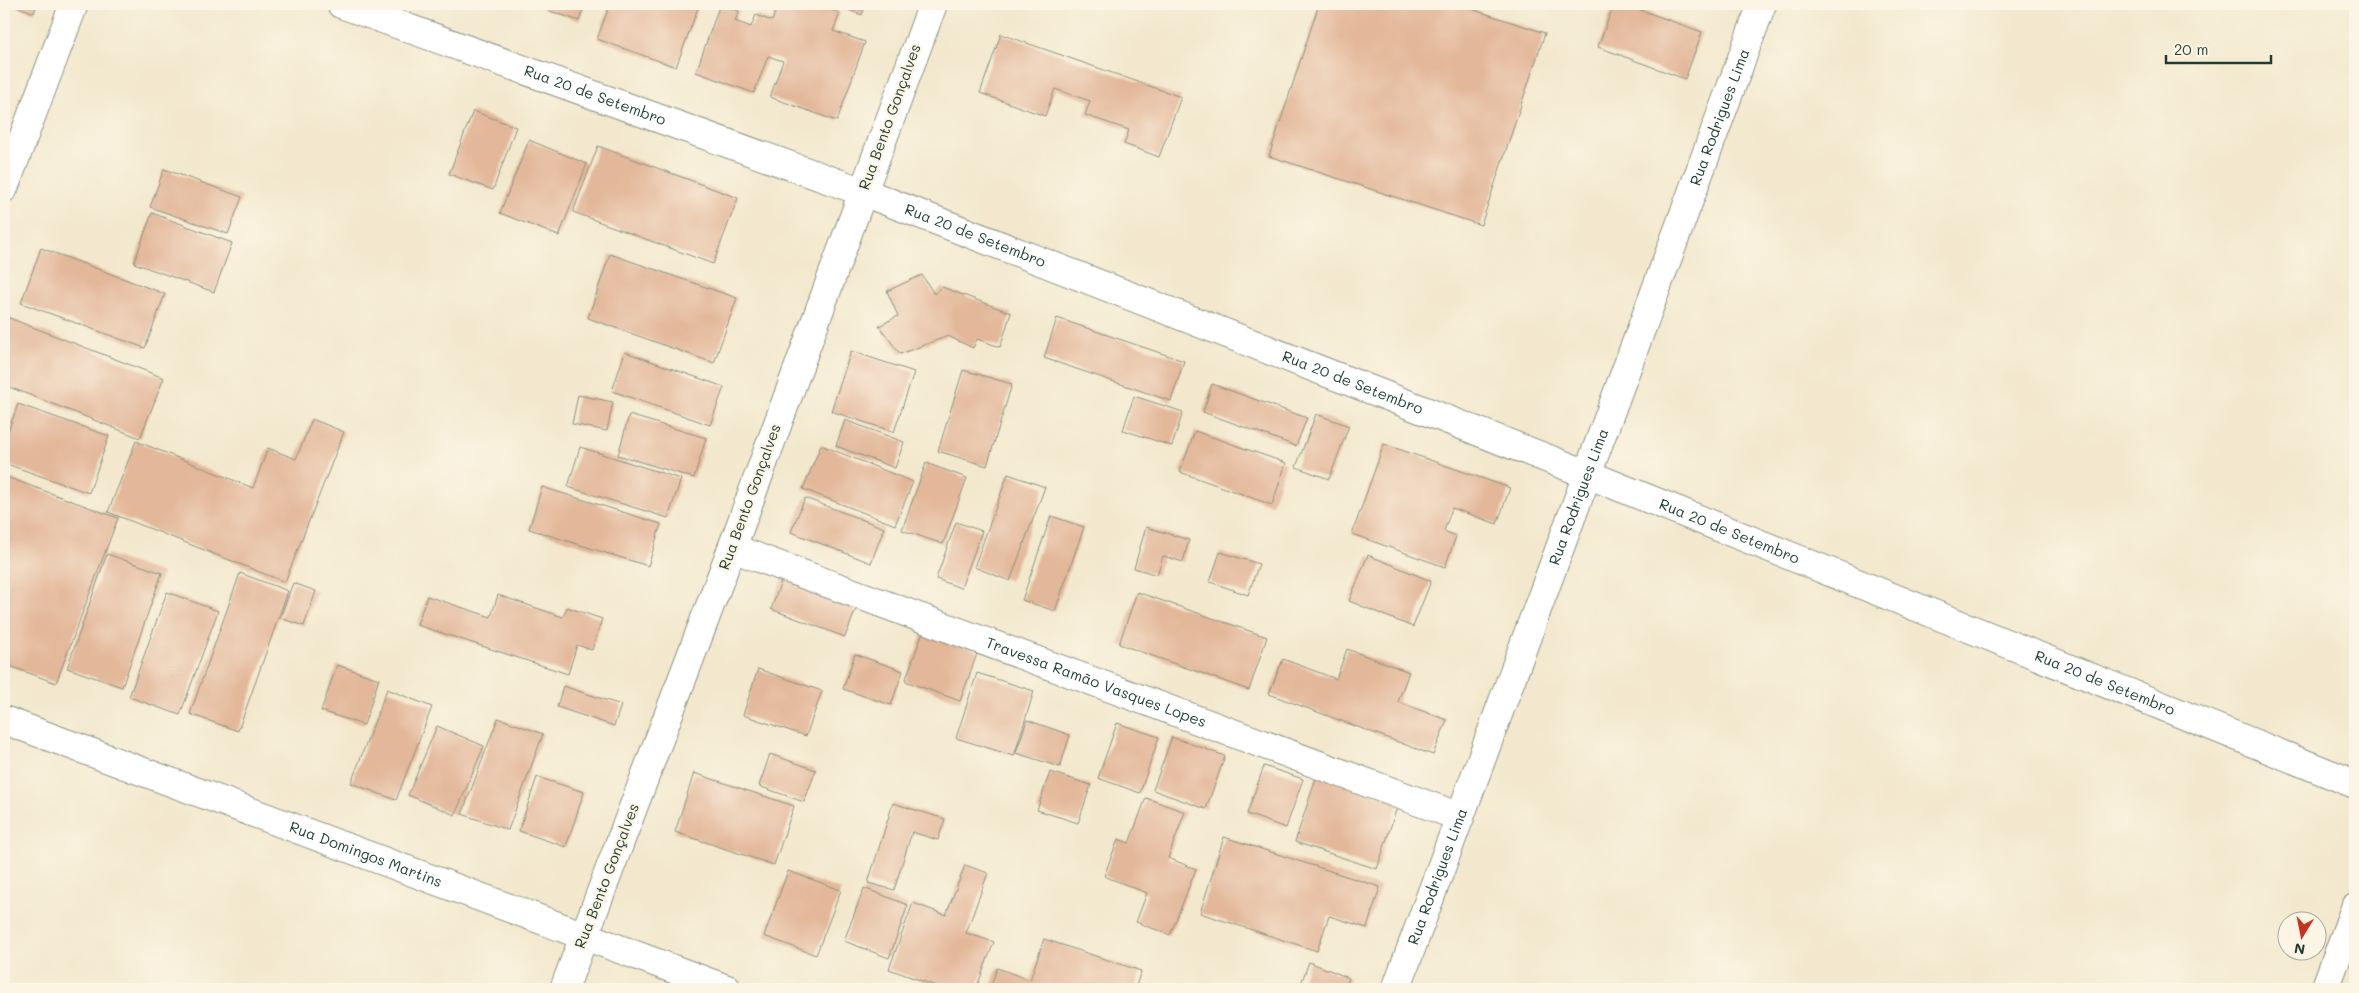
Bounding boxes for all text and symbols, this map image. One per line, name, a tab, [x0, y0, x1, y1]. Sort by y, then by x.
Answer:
scale bar	[2166, 32, 2272, 64]
text: 20 m	[2174, 39, 2208, 59]
street label: Rua Bento Gonçalves	[853, 41, 925, 192]
street label: Rua Rodrigues Lima	[1684, 46, 1753, 188]
street label: Rua 20 de Setembro	[522, 60, 669, 129]
street label: Rua 20 de Setembro	[902, 198, 1049, 271]
street label: Rua 20 de Setembro	[1280, 345, 1426, 418]
street label: Rua Bento Gonçalves	[713, 421, 785, 572]
street label: Rua Rodrigues Lima	[1543, 425, 1612, 568]
street label: Rua 20 de Setembro	[1656, 493, 1803, 568]
street label: Travessa Ramão Vasques Lopes	[983, 632, 1209, 731]
street label: Rua 20 de Setembro	[2032, 645, 2178, 719]
street label: Rua Bento Gonçalves	[569, 800, 643, 951]
street label: Rua Rodrigues Lima	[1402, 805, 1471, 947]
street label: Rua Domingos Martins	[287, 816, 445, 891]
north arrow	[2276, 910, 2326, 960]
text: N	[2293, 939, 2307, 960]

